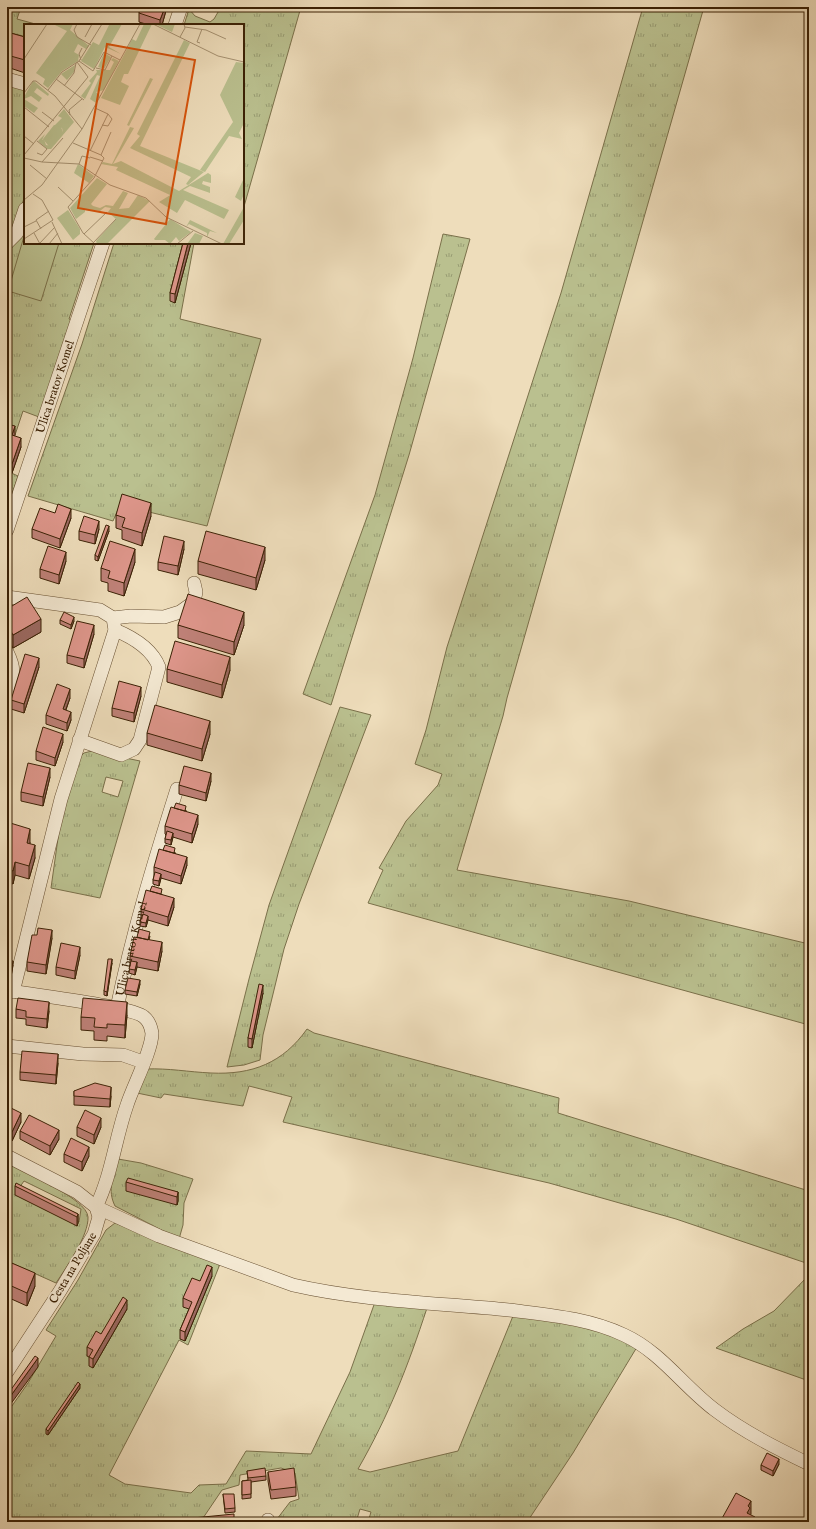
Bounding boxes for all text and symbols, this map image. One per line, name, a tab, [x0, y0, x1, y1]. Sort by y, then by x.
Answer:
inset map	[24, 24, 244, 244]
street label: Ulica bratov Komel	[32, 338, 78, 435]
street label: Ulica bratov Komel	[112, 899, 150, 997]
street label: Cesta na Poljane	[46, 1229, 100, 1306]

